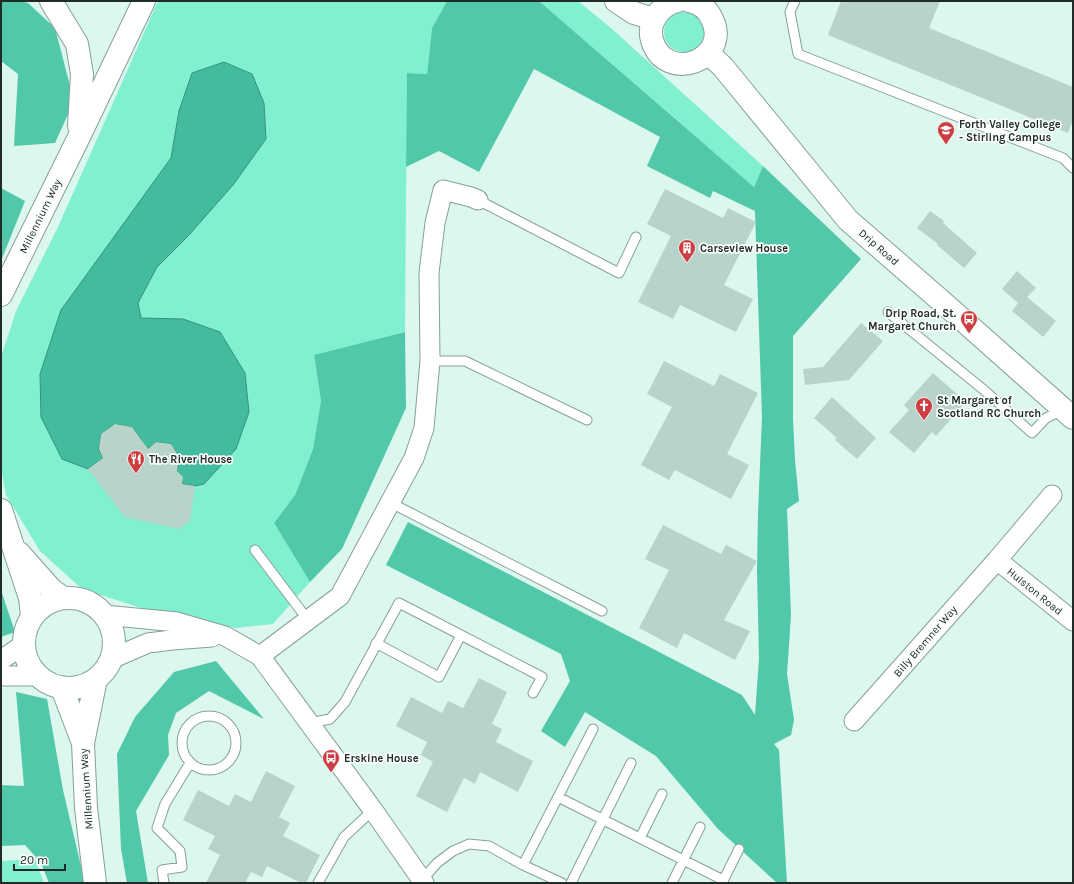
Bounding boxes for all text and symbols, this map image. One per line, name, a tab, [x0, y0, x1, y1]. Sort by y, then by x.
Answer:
place label: Forth Valley College - Stirling Campus	[959, 118, 1061, 144]
school or university icon: Forth Valley College - Stirling Campus	[936, 120, 956, 145]
street label: Millennium Way	[17, 177, 64, 256]
street label: Drip Road	[856, 226, 901, 268]
building icon: Carseview House	[677, 238, 697, 263]
place label: Carseview House	[700, 242, 788, 255]
place label: Drip Road, St. Margaret Church	[868, 307, 957, 333]
bus stop icon: Drip Road, St. Margaret Church	[959, 309, 979, 334]
place label: St Margaret of Scotland RC Church	[937, 394, 1041, 420]
church icon: St Margaret of Scotland RC Church	[914, 396, 934, 421]
restaurant icon: The River House	[126, 449, 146, 474]
place label: The River House	[149, 453, 232, 466]
street label: Hulston Road	[1004, 565, 1065, 618]
street label: Billy Bremner Way	[891, 603, 960, 680]
street label: Millennium Way	[77, 748, 96, 830]
bus stop icon: Erskine House	[321, 748, 341, 773]
place label: Erskine House	[344, 752, 419, 765]
scale bar	[14, 846, 65, 872]
text: 20 m	[20, 853, 48, 867]

